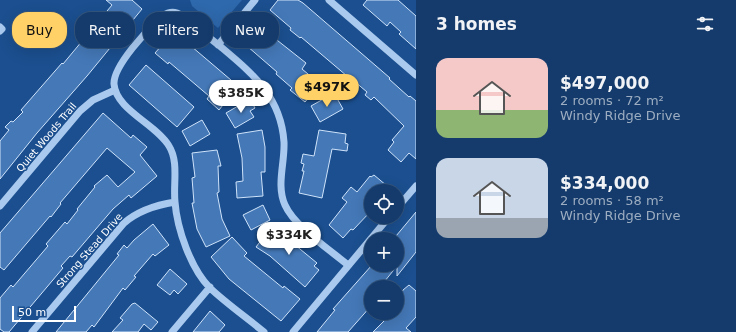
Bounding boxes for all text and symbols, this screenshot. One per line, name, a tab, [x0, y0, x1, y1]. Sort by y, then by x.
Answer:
chip: Buy	[12, 12, 67, 48]
chip: Rent	[75, 12, 135, 48]
chip: Filters	[143, 12, 213, 48]
chip: New	[221, 12, 279, 48]
icon: filters	[694, 13, 716, 35]
text: 3 homes	[436, 14, 517, 34]
text: $497,000	[560, 73, 649, 93]
pin: $497K	[299, 74, 355, 108]
icon: home	[468, 74, 516, 122]
text: $497K	[304, 79, 350, 94]
pin: $385K	[213, 80, 269, 114]
text: $385K	[218, 85, 264, 100]
text: 2 rooms · 72 m²	[560, 93, 664, 108]
street label: Quiet Woods Trail	[14, 100, 79, 174]
text: Windy Ridge Drive	[560, 108, 680, 123]
text: $334,000	[560, 173, 649, 193]
icon: home	[468, 174, 516, 222]
map controls	[364, 184, 404, 320]
button: locate	[364, 184, 404, 224]
text: 2 rooms · 58 m²	[560, 193, 664, 208]
text: Windy Ridge Drive	[560, 208, 680, 223]
street label: Strong Stead Drive	[54, 211, 125, 290]
pin: $334K	[261, 222, 317, 256]
text: $334K	[266, 227, 312, 242]
button: +	[364, 232, 404, 272]
button: −	[364, 280, 404, 320]
scale bar	[12, 304, 76, 323]
text: 50 m	[18, 306, 46, 319]

